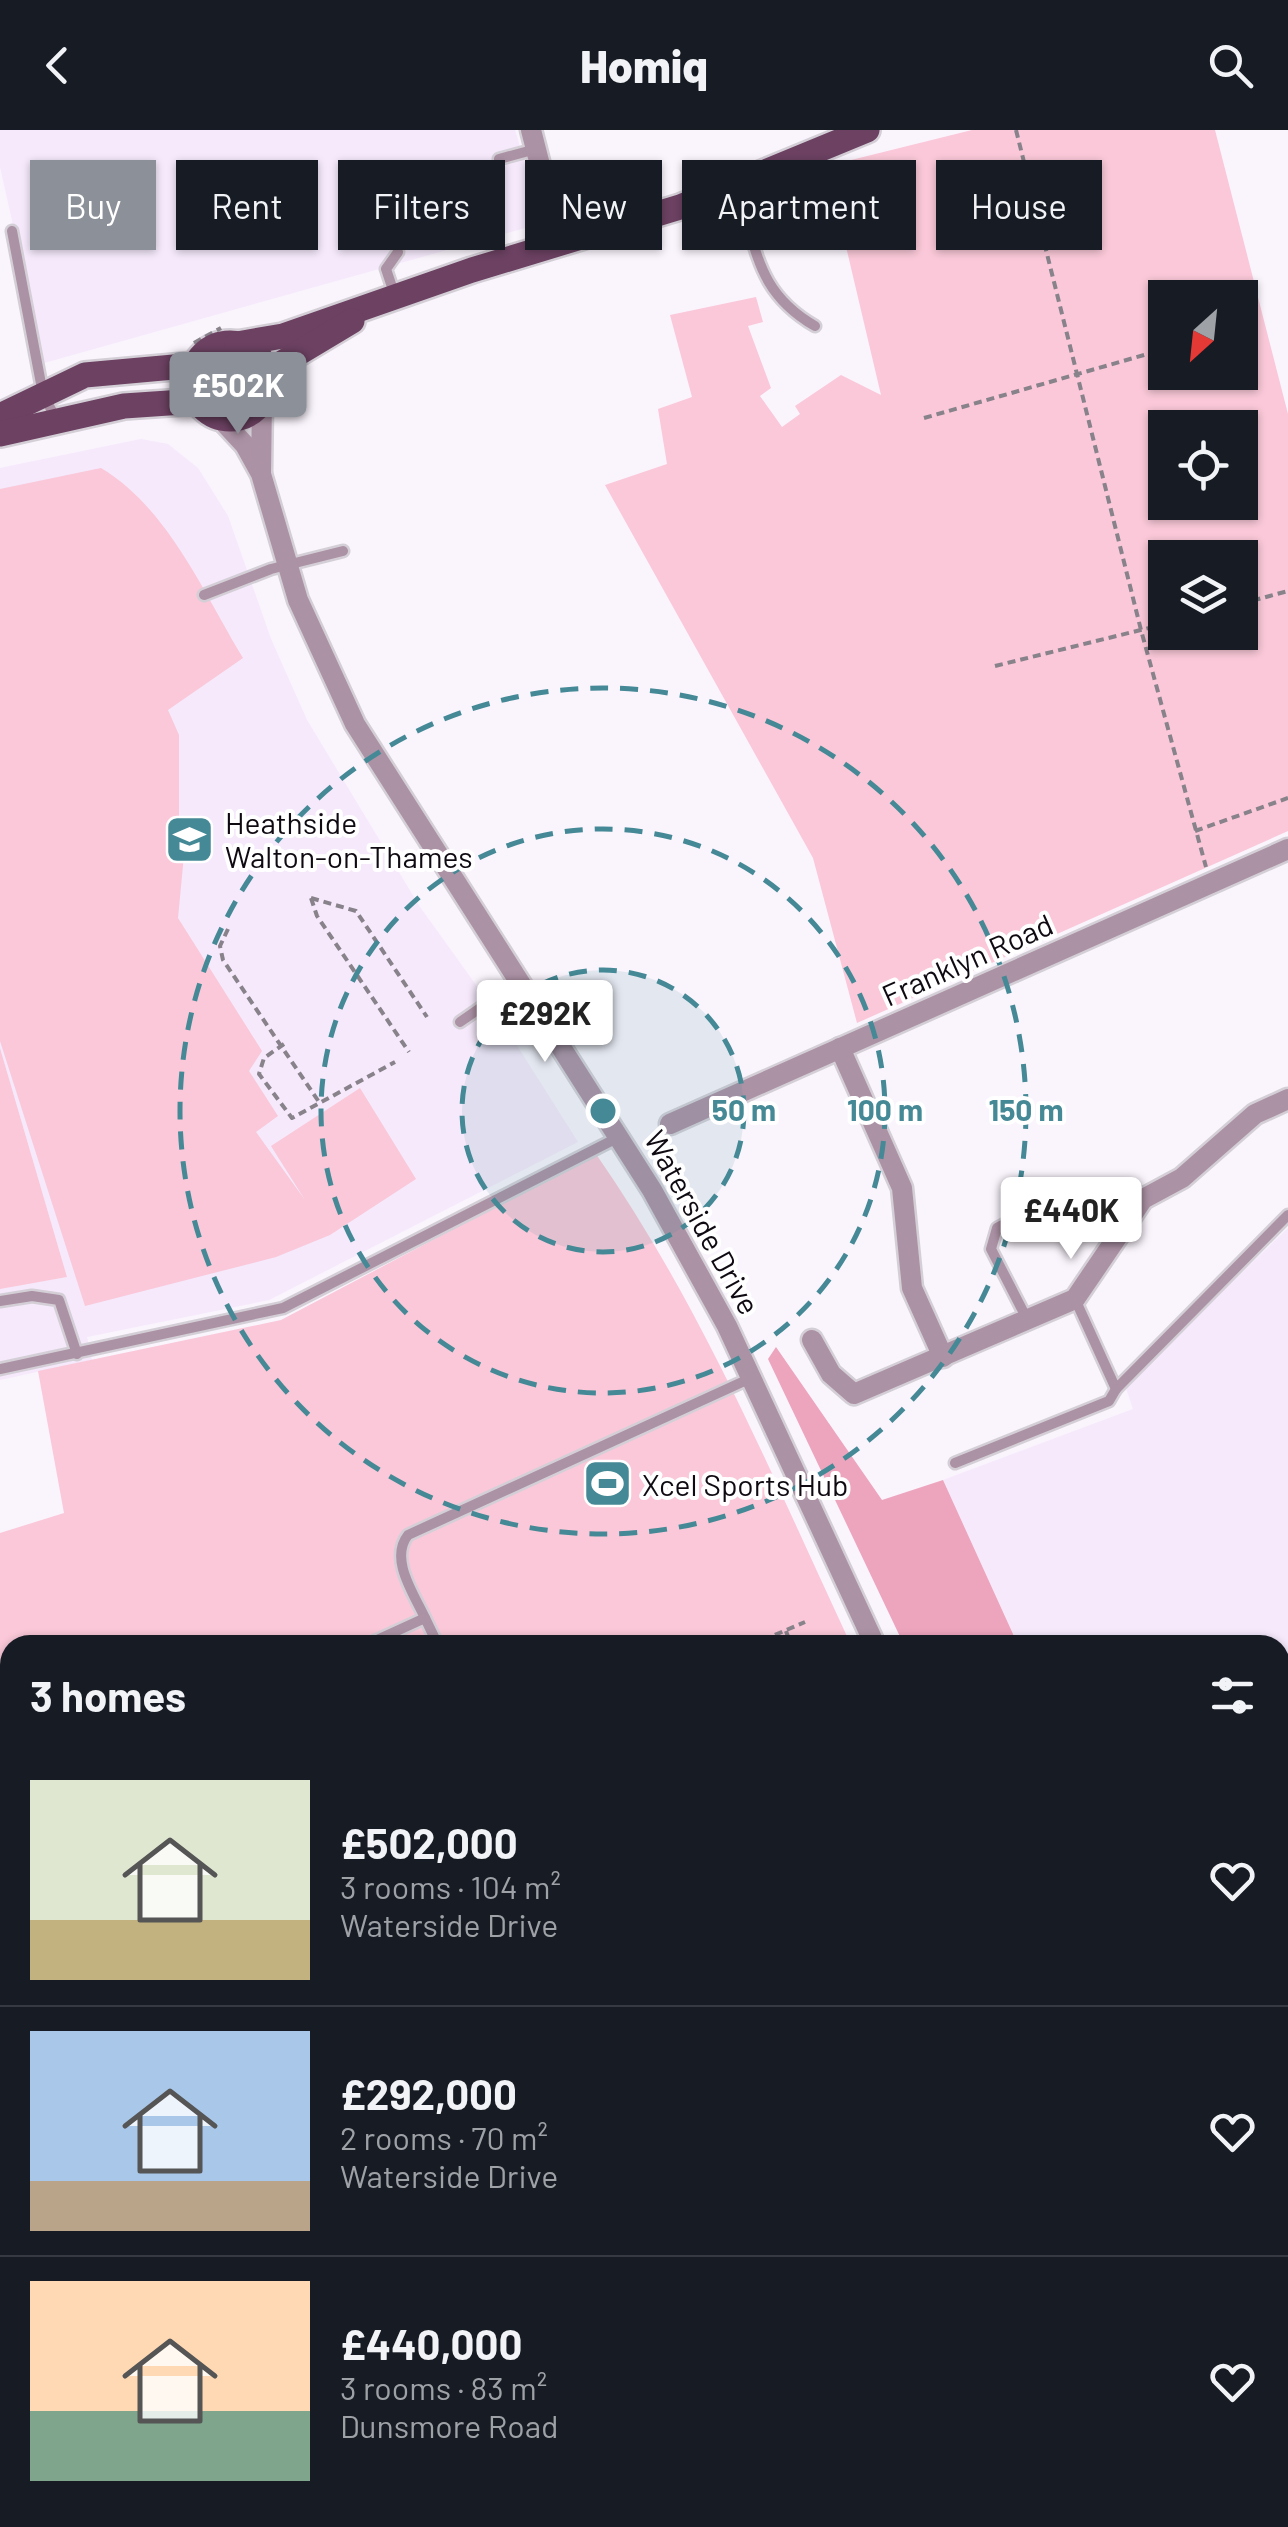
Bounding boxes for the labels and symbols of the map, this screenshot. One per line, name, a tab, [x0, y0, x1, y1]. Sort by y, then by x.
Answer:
north arrow	[1148, 280, 1258, 390]
pin: £502K	[168, 352, 308, 437]
place label: Heathside Walton-on-Thames	[225, 804, 473, 874]
school or university icon: Heathside Walton-on-Thames	[164, 813, 216, 865]
street label: Franklyn Road	[876, 905, 1058, 1013]
pin: £292K	[475, 980, 615, 1065]
text: 50 m	[712, 1091, 776, 1127]
text: 100 m	[847, 1091, 923, 1127]
text: 150 m	[989, 1091, 1063, 1127]
centre of rings	[585, 1093, 621, 1129]
street label: Waterside Drive	[638, 1124, 768, 1320]
pin: £440K	[1001, 1177, 1141, 1262]
sports icon: Xcel Sports Hub	[581, 1458, 633, 1510]
place label: Xcel Sports Hub	[642, 1466, 848, 1502]

